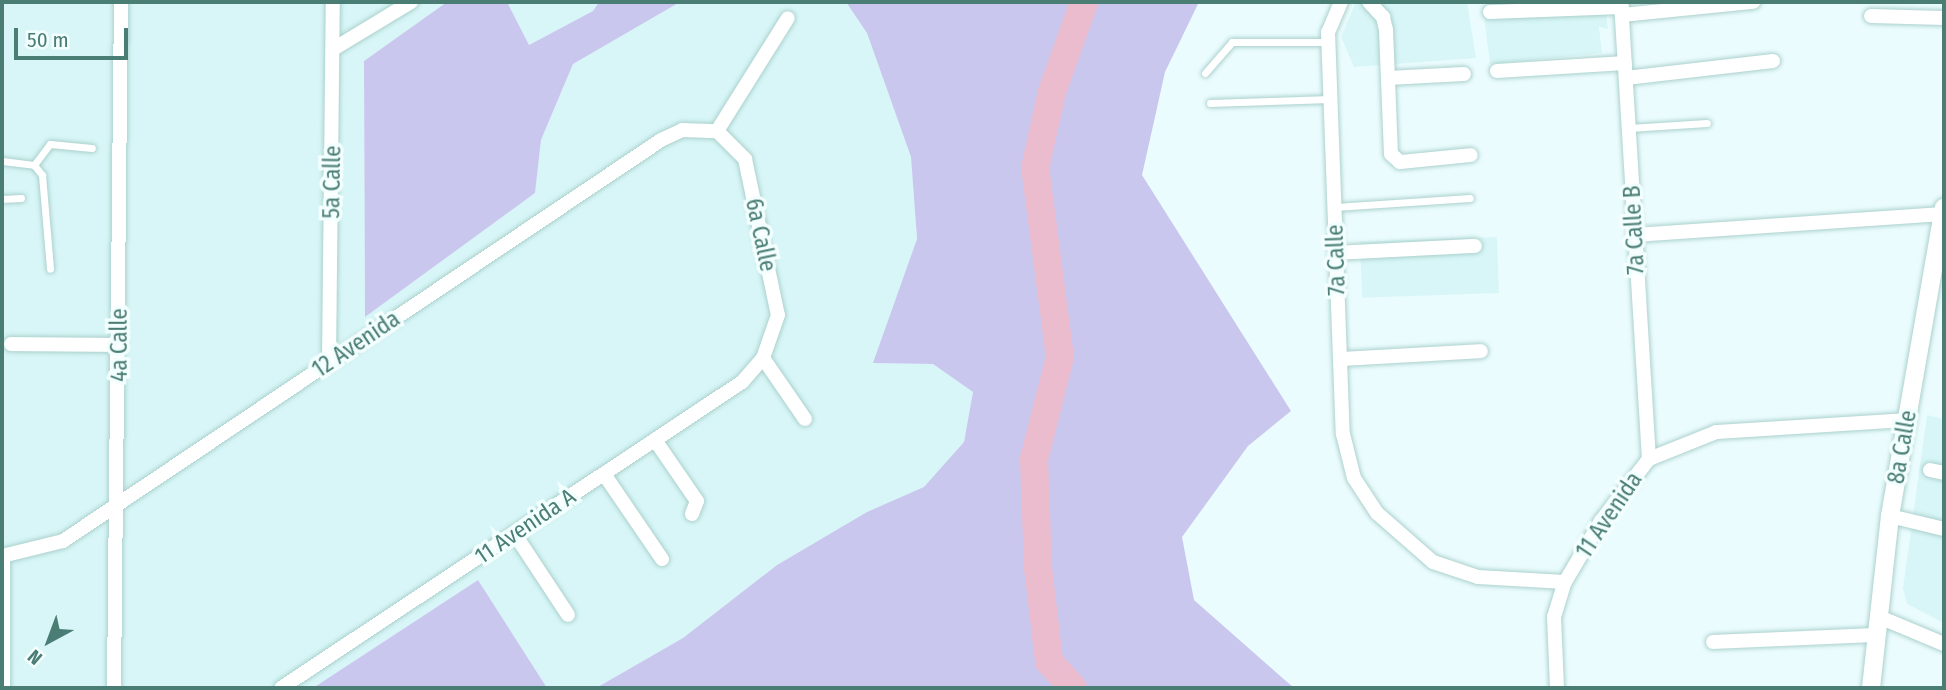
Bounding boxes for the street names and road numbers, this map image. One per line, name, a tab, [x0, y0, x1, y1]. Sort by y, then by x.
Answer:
street label: 5a Calle	[318, 145, 346, 219]
street label: 7a Calle B	[1618, 185, 1650, 275]
street label: 6a Calle	[740, 196, 782, 274]
street label: 7a Calle	[1321, 224, 1351, 296]
street label: 12 Avenida	[307, 305, 405, 383]
street label: 4a Calle	[105, 308, 133, 382]
street label: 8a Calle	[1882, 408, 1922, 486]
street label: 11 Avenida	[1570, 467, 1648, 563]
street label: 11 Avenida A	[469, 482, 581, 570]

